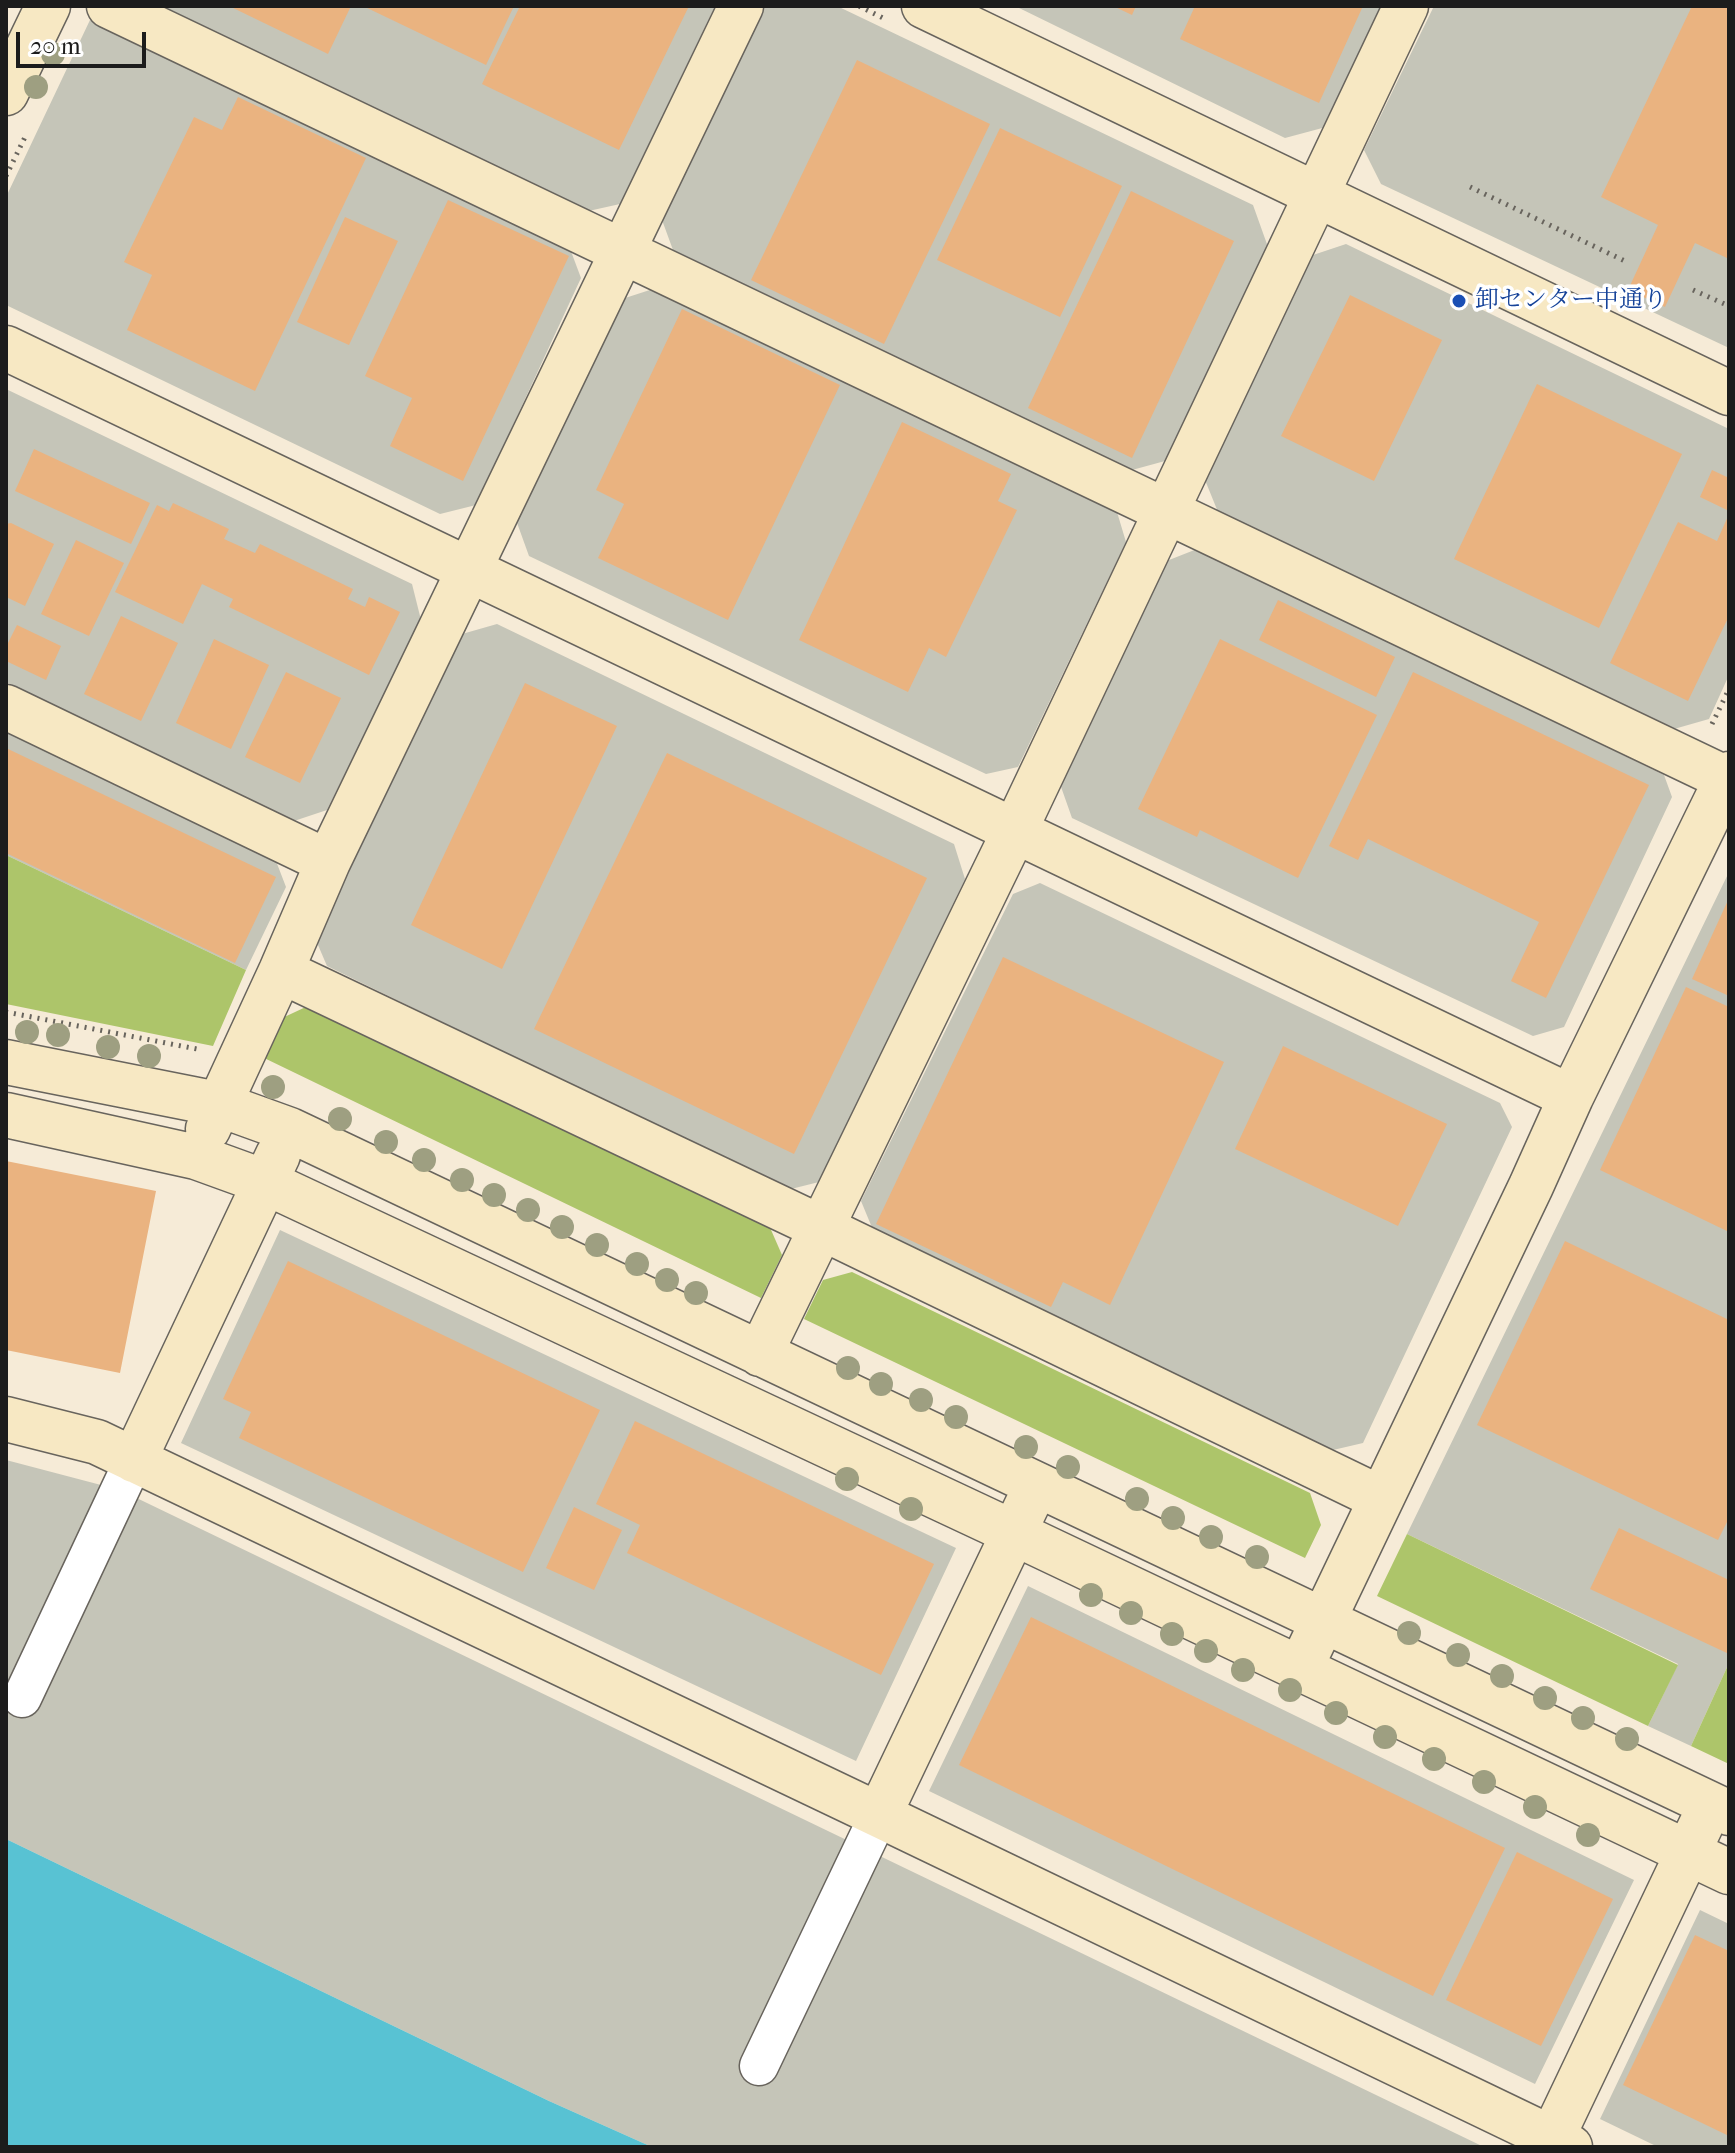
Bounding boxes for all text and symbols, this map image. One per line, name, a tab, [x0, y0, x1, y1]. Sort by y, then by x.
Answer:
scale bar	[20, 16, 150, 66]
text: 20 m	[30, 32, 81, 60]
place label: 卸センター中通り	[1475, 287, 1667, 315]
marker: 卸センター中通り	[1450, 292, 1468, 310]

